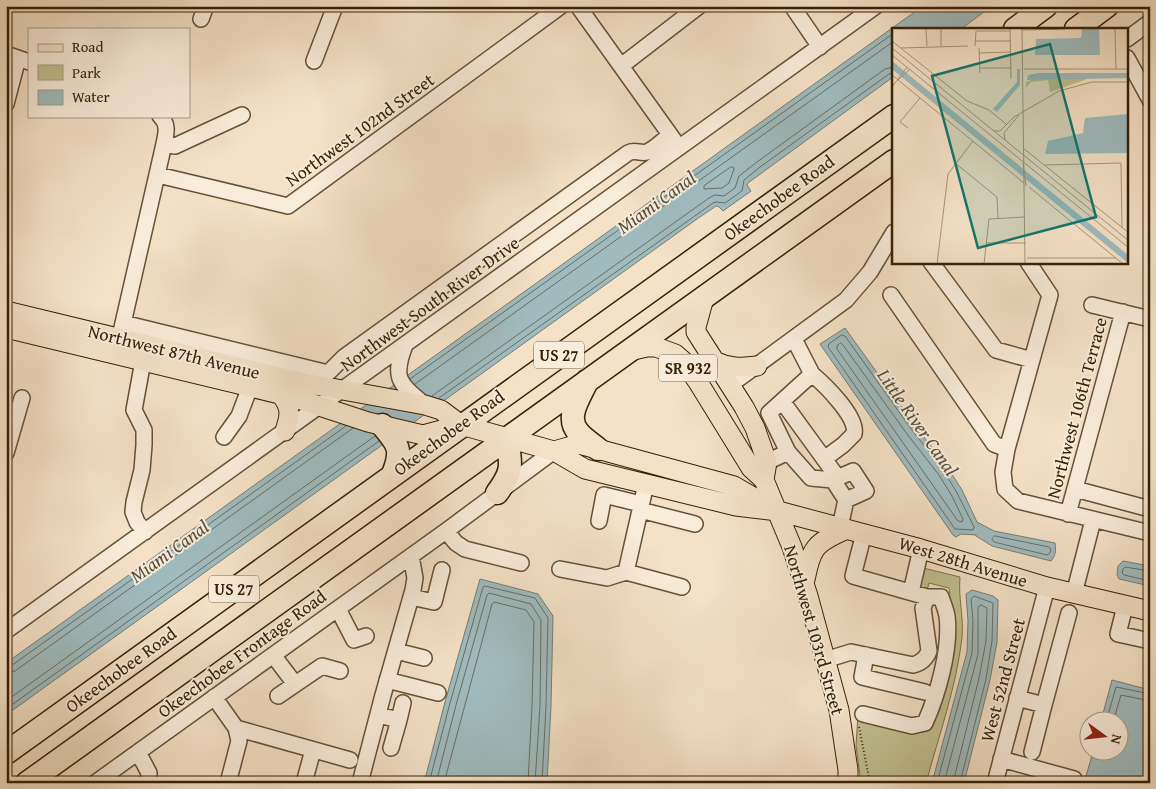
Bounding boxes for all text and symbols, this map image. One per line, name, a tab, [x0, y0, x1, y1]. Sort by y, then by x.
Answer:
legend	[28, 28, 190, 118]
inset map	[892, 28, 1128, 264]
text: Road	[72, 36, 103, 57]
text: Park	[72, 62, 101, 83]
street label: Northwest 102nd Street	[280, 66, 440, 193]
text: Water	[72, 86, 110, 107]
street label: Okeechobee Road	[718, 148, 840, 247]
water label: Miami Canal	[611, 164, 702, 240]
street label: Northwest South River Drive	[335, 229, 525, 378]
street label: Northwest 106th Terrace	[1039, 314, 1114, 502]
street label: Northwest 87th Avenue	[85, 317, 263, 386]
road number: US 27	[534, 342, 584, 368]
road number: SR 932	[659, 354, 717, 382]
water label: Little River Canal	[870, 362, 966, 482]
street label: Okeechobee Road	[388, 383, 510, 482]
water label: Miami Canal	[124, 513, 215, 589]
street label: West 28th Avenue	[895, 529, 1031, 594]
street label: Northwest 103rd Street	[777, 542, 852, 719]
road number: US 27	[209, 576, 259, 602]
street label: Okeechobee Frontage Road	[152, 583, 332, 724]
street label: West 52nd Street	[973, 614, 1032, 745]
street label: Okeechobee Road	[60, 620, 182, 719]
north arrow	[1078, 712, 1128, 762]
text: N	[1106, 732, 1127, 747]

